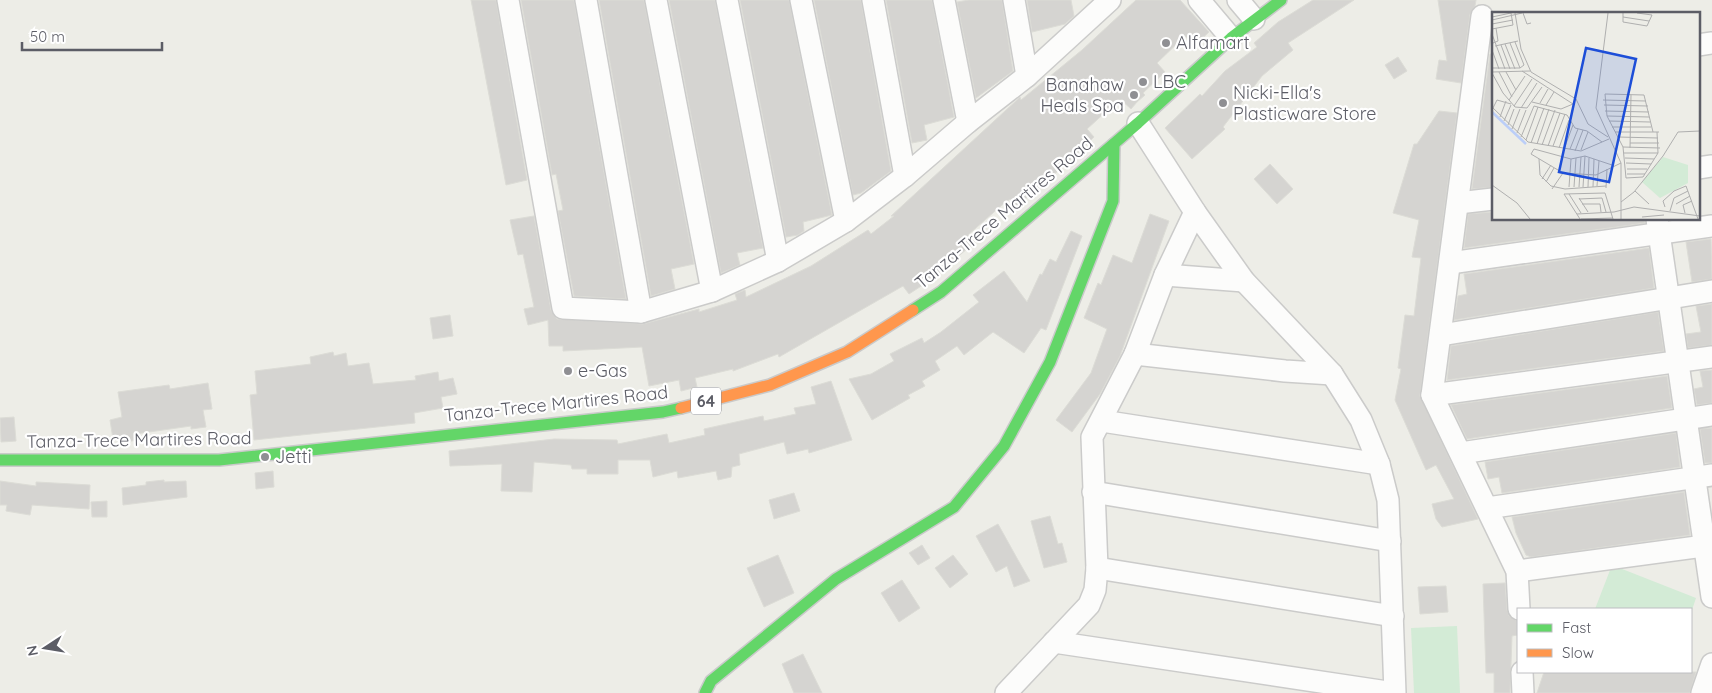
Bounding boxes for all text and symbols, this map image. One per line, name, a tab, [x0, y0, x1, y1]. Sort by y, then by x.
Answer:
inset map	[1492, 12, 1700, 220]
scale bar	[22, 20, 162, 52]
text: 50 m	[30, 27, 65, 46]
place label: Alfamart	[1176, 31, 1250, 54]
marker: Alfamart	[1160, 37, 1172, 49]
place label: LBC	[1153, 70, 1186, 93]
place label: Banahaw Heals Spa	[1040, 73, 1124, 117]
marker: LBC	[1137, 76, 1149, 88]
place label: Nicki-Ella's Plasticware Store	[1233, 81, 1376, 125]
marker: Banahaw Heals Spa	[1128, 89, 1140, 101]
marker: Nicki-Ella's Plasticware Store	[1217, 97, 1229, 109]
street label: Tanza-Trece Martires Road	[910, 131, 1097, 294]
place label: e-Gas	[578, 359, 627, 382]
marker: e-Gas	[562, 365, 574, 377]
street label: Tanza-Trece Martires Road	[443, 380, 669, 427]
road number: 64	[691, 388, 721, 414]
street label: Tanza-Trece Martires Road	[26, 426, 252, 453]
place label: Jetti	[275, 445, 312, 468]
marker: Jetti	[259, 451, 271, 463]
legend	[1517, 608, 1692, 673]
text: Fast	[1562, 618, 1591, 637]
north arrow	[20, 623, 70, 673]
text: Slow	[1562, 643, 1594, 662]
text: N	[22, 644, 42, 658]

